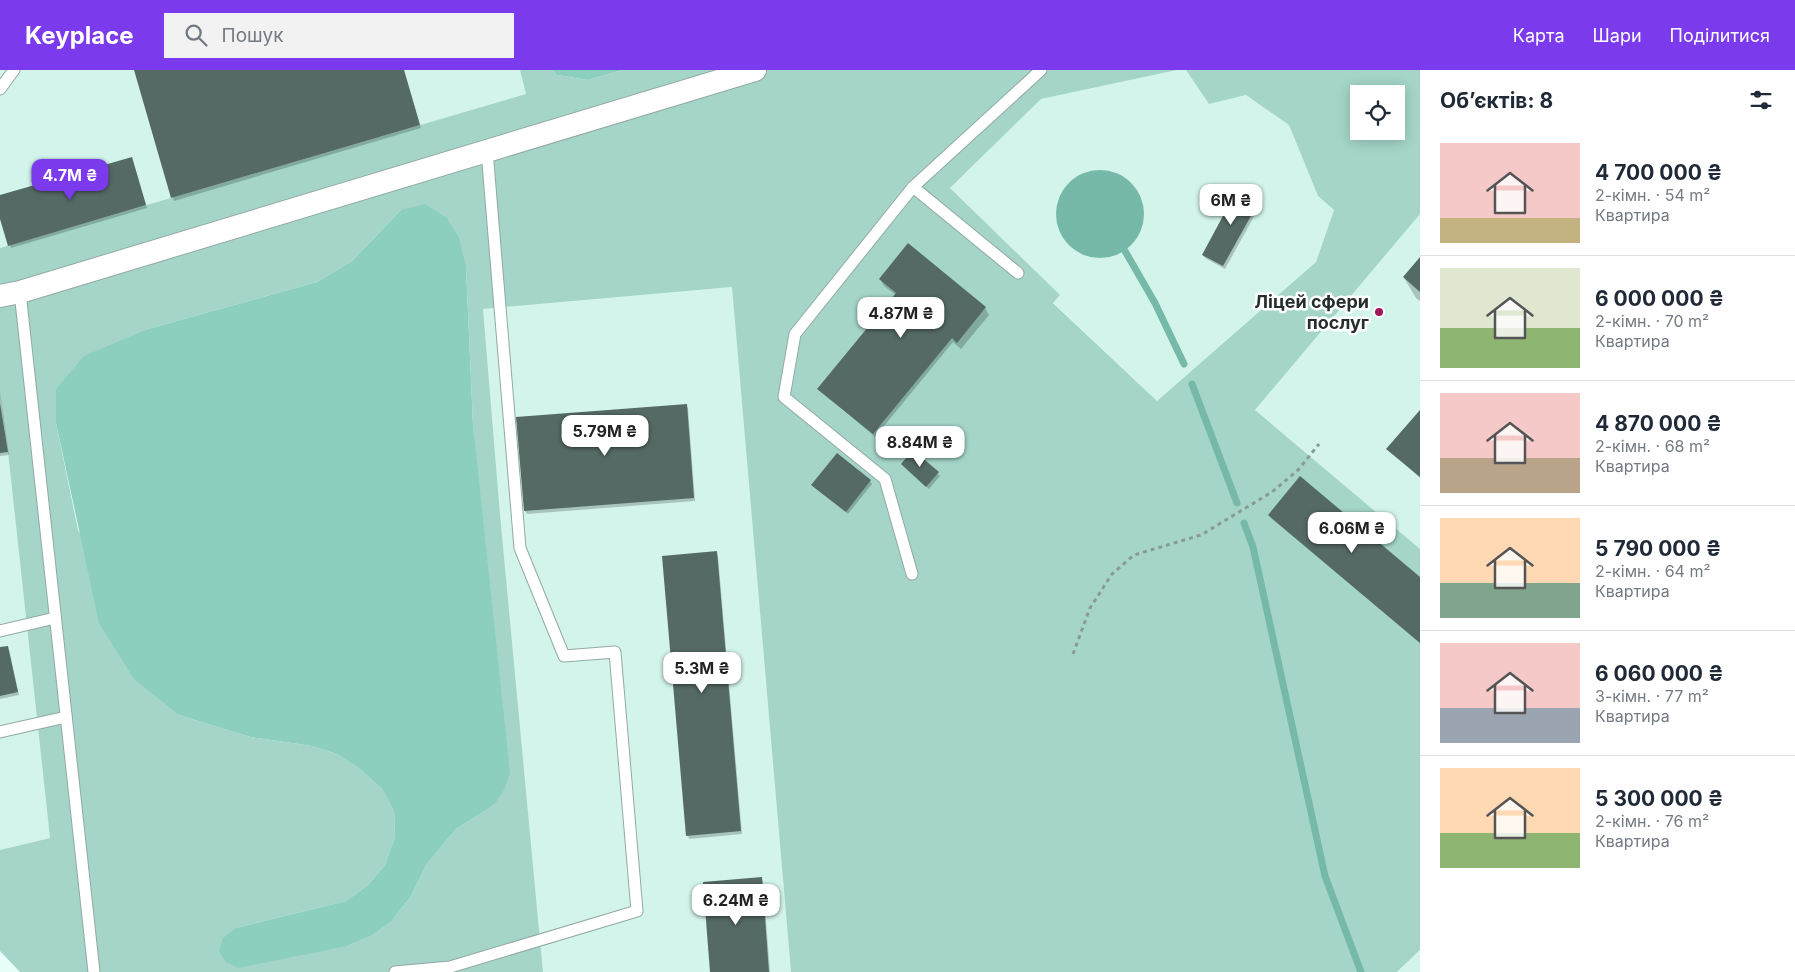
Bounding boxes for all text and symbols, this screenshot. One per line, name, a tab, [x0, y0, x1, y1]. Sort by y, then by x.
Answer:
search box	[164, 13, 514, 58]
text: Keyplace	[25, 21, 134, 50]
icon: search	[182, 21, 210, 49]
text: Пошук	[222, 24, 283, 47]
text: Карта	[1513, 25, 1565, 46]
text: Шари	[1593, 25, 1642, 46]
text: Поділитися	[1670, 25, 1770, 46]
map controls	[1350, 85, 1405, 140]
button: locate	[1350, 85, 1405, 140]
icon: filters	[1747, 86, 1775, 114]
text: Об’єктів: 8	[1440, 88, 1553, 113]
pin: 4.7M ₴	[29, 158, 111, 201]
text: 4 700 000 ₴	[1595, 160, 1722, 185]
icon: home	[1480, 163, 1540, 223]
text: 4.7M ₴	[42, 165, 98, 185]
pin: 6M ₴	[1201, 184, 1261, 226]
text: 2-кімн. · 54 m²	[1595, 185, 1710, 205]
text: 6M ₴	[1211, 190, 1251, 210]
text: Квартира	[1595, 205, 1670, 225]
text: 6 000 000 ₴	[1595, 286, 1724, 311]
icon: home	[1480, 288, 1540, 348]
place label: Ліцей сфери послуг	[1255, 291, 1369, 333]
pin: 4.87M ₴	[855, 296, 947, 339]
text: 4.87M ₴	[868, 303, 934, 323]
marker: Ліцей сфери послуг	[1373, 306, 1385, 318]
text: 2-кімн. · 70 m²	[1595, 311, 1709, 331]
text: Квартира	[1595, 331, 1670, 351]
text: 4 870 000 ₴	[1595, 411, 1722, 436]
icon: home	[1480, 413, 1540, 473]
pin: 5.79M ₴	[559, 414, 651, 457]
text: 5.79M ₴	[573, 421, 637, 441]
pin: 8.84M ₴	[874, 426, 966, 468]
text: 8.84M ₴	[887, 432, 953, 452]
text: 2-кімн. · 68 m²	[1595, 436, 1710, 456]
text: Квартира	[1595, 456, 1670, 476]
pin: 6.06M ₴	[1306, 512, 1398, 554]
text: 6.06M ₴	[1319, 518, 1385, 538]
text: 5 790 000 ₴	[1595, 536, 1721, 561]
icon: home	[1480, 538, 1540, 598]
text: 2-кімн. · 64 m²	[1595, 561, 1711, 581]
text: Квартира	[1595, 581, 1670, 601]
pin: 5.3M ₴	[661, 652, 743, 694]
text: 5.3M ₴	[674, 658, 730, 678]
text: 6 060 000 ₴	[1595, 661, 1724, 686]
icon: home	[1480, 663, 1540, 723]
text: 3-кімн. · 77 m²	[1595, 686, 1709, 706]
text: Квартира	[1595, 706, 1670, 726]
text: 5 300 000 ₴	[1595, 786, 1723, 811]
icon: home	[1480, 788, 1540, 848]
text: 2-кімн. · 76 m²	[1595, 811, 1709, 831]
text: Квартира	[1595, 831, 1670, 851]
pin: 6.24M ₴	[690, 884, 782, 926]
text: 6.24M ₴	[703, 890, 769, 910]

